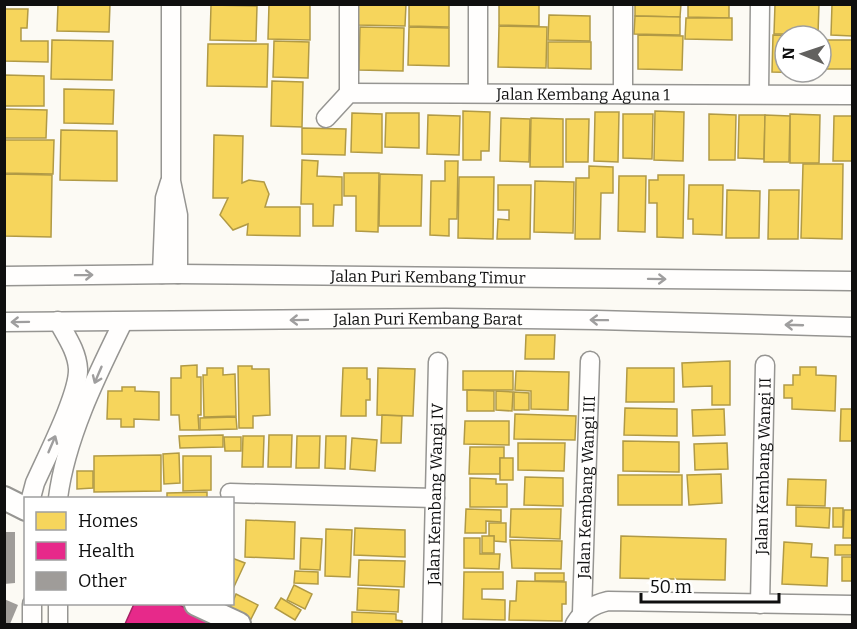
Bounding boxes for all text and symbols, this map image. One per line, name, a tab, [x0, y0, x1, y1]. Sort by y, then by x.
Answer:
north arrow	[773, 24, 833, 84]
text: N	[779, 47, 798, 60]
street label: Jalan Kembang Aguna 1	[495, 84, 670, 104]
street label: Jalan Puri Kembang Timur	[329, 266, 526, 287]
one-way arrow	[73, 269, 93, 281]
one-way arrow	[646, 273, 666, 285]
street label: Jalan Puri Kembang Barat	[332, 308, 523, 329]
one-way arrow	[290, 314, 310, 325]
one-way arrow	[590, 314, 610, 325]
one-way arrow	[11, 316, 31, 328]
one-way arrow	[785, 319, 805, 330]
one-way arrow	[92, 365, 104, 383]
street label: Jalan Kembang Wangi II	[752, 377, 774, 556]
street label: Jalan Kembang Wangi III	[574, 395, 598, 580]
street label: Jalan Kembang Wangi IV	[423, 402, 447, 586]
one-way arrow	[47, 435, 58, 454]
legend	[24, 497, 234, 605]
text: Homes	[78, 510, 138, 532]
text: Health	[78, 540, 134, 562]
scale bar	[641, 566, 779, 604]
text: Other	[78, 570, 127, 592]
text: 50 m	[650, 576, 692, 598]

